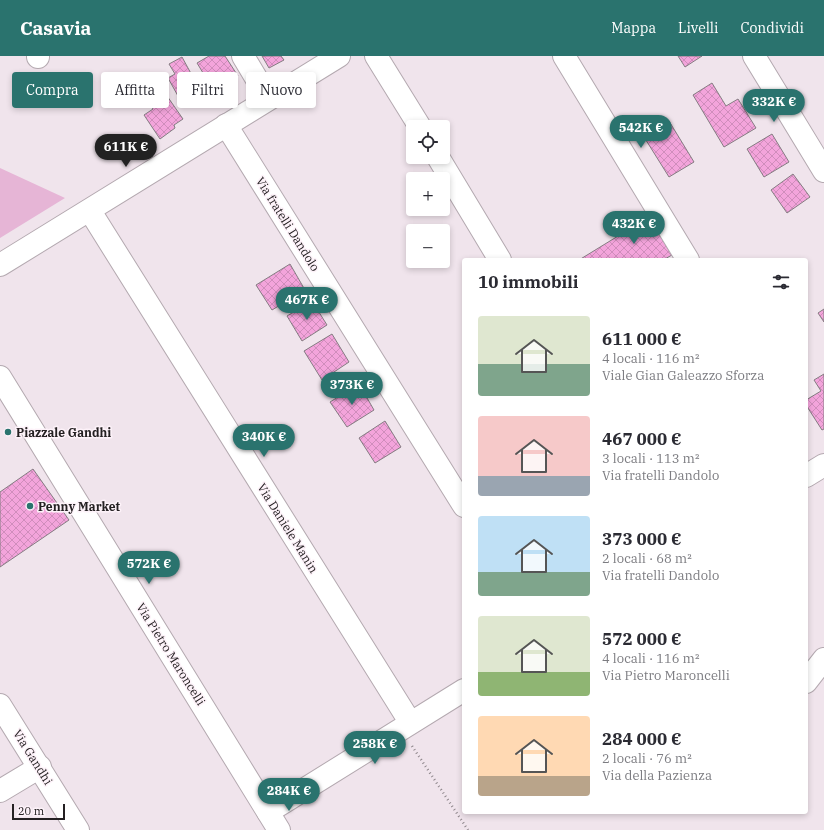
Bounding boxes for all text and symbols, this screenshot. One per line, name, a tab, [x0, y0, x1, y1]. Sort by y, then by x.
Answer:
text: Casavia	[20, 16, 91, 40]
text: Mappa	[611, 19, 656, 37]
text: Livelli	[678, 19, 718, 37]
text: Condividi	[740, 19, 804, 37]
chip: Compra	[12, 72, 93, 108]
chip: Affitta	[101, 72, 169, 108]
chip: Filtri	[177, 72, 238, 108]
chip: Nuovo	[246, 72, 316, 108]
pin: 332K €	[741, 89, 807, 123]
text: 332K €	[752, 93, 796, 110]
pin: 542K €	[608, 115, 674, 149]
text: 542K €	[619, 119, 663, 136]
map controls	[406, 120, 450, 268]
button: locate	[406, 120, 450, 164]
pin: 611K €	[93, 134, 159, 168]
text: 611K €	[104, 138, 148, 155]
button: +	[406, 172, 450, 216]
street label: Via fratelli Dandolo	[253, 174, 323, 274]
pin: 432K €	[601, 211, 667, 245]
text: 432K €	[612, 215, 656, 232]
button: −	[406, 224, 450, 268]
text: 10 immobili	[478, 271, 579, 293]
icon: filters	[770, 271, 792, 293]
pin: 467K €	[274, 287, 340, 321]
text: 467K €	[285, 291, 329, 308]
text: 611 000 €	[602, 328, 682, 350]
icon: home	[510, 332, 558, 380]
text: 4 locali · 116 m²	[602, 350, 700, 367]
text: Viale Gian Galeazzo Sforza	[602, 367, 764, 384]
pin: 373K €	[319, 372, 385, 406]
text: 373K €	[330, 376, 374, 393]
pin: 340K €	[231, 424, 297, 458]
place label: Piazzale Gandhi	[16, 425, 111, 440]
marker: Piazzale Gandhi	[3, 427, 13, 437]
text: 340K €	[242, 428, 286, 445]
text: 467 000 €	[602, 428, 682, 450]
icon: home	[510, 432, 558, 480]
text: 3 locali · 113 m²	[602, 450, 700, 467]
text: Via fratelli Dandolo	[602, 467, 719, 484]
street label: Via Daniele Manin	[254, 480, 322, 576]
place label: Penny Market	[38, 499, 121, 514]
marker: Penny Market	[25, 501, 35, 511]
text: 373 000 €	[602, 528, 682, 550]
icon: home	[510, 532, 558, 580]
text: 2 locali · 68 m²	[602, 550, 692, 567]
pin: 572K €	[116, 551, 182, 585]
text: 572K €	[127, 555, 171, 572]
text: Via fratelli Dandolo	[602, 567, 719, 584]
street label: Via Pietro Maroncelli	[133, 600, 209, 708]
text: 572 000 €	[602, 628, 682, 650]
icon: home	[510, 632, 558, 680]
text: 4 locali · 116 m²	[602, 650, 700, 667]
text: Via Pietro Maroncelli	[602, 667, 730, 684]
street label: Via Gandhi	[10, 727, 56, 788]
text: 284 000 €	[602, 728, 682, 750]
pin: 258K €	[342, 731, 408, 765]
icon: home	[510, 732, 558, 780]
text: 258K €	[353, 735, 397, 752]
text: 2 locali · 76 m²	[602, 750, 692, 767]
text: Via della Pazienza	[602, 767, 712, 784]
pin: 284K €	[256, 778, 322, 812]
text: 284K €	[267, 782, 311, 799]
scale bar	[12, 802, 65, 821]
text: 20 m	[18, 804, 44, 818]

